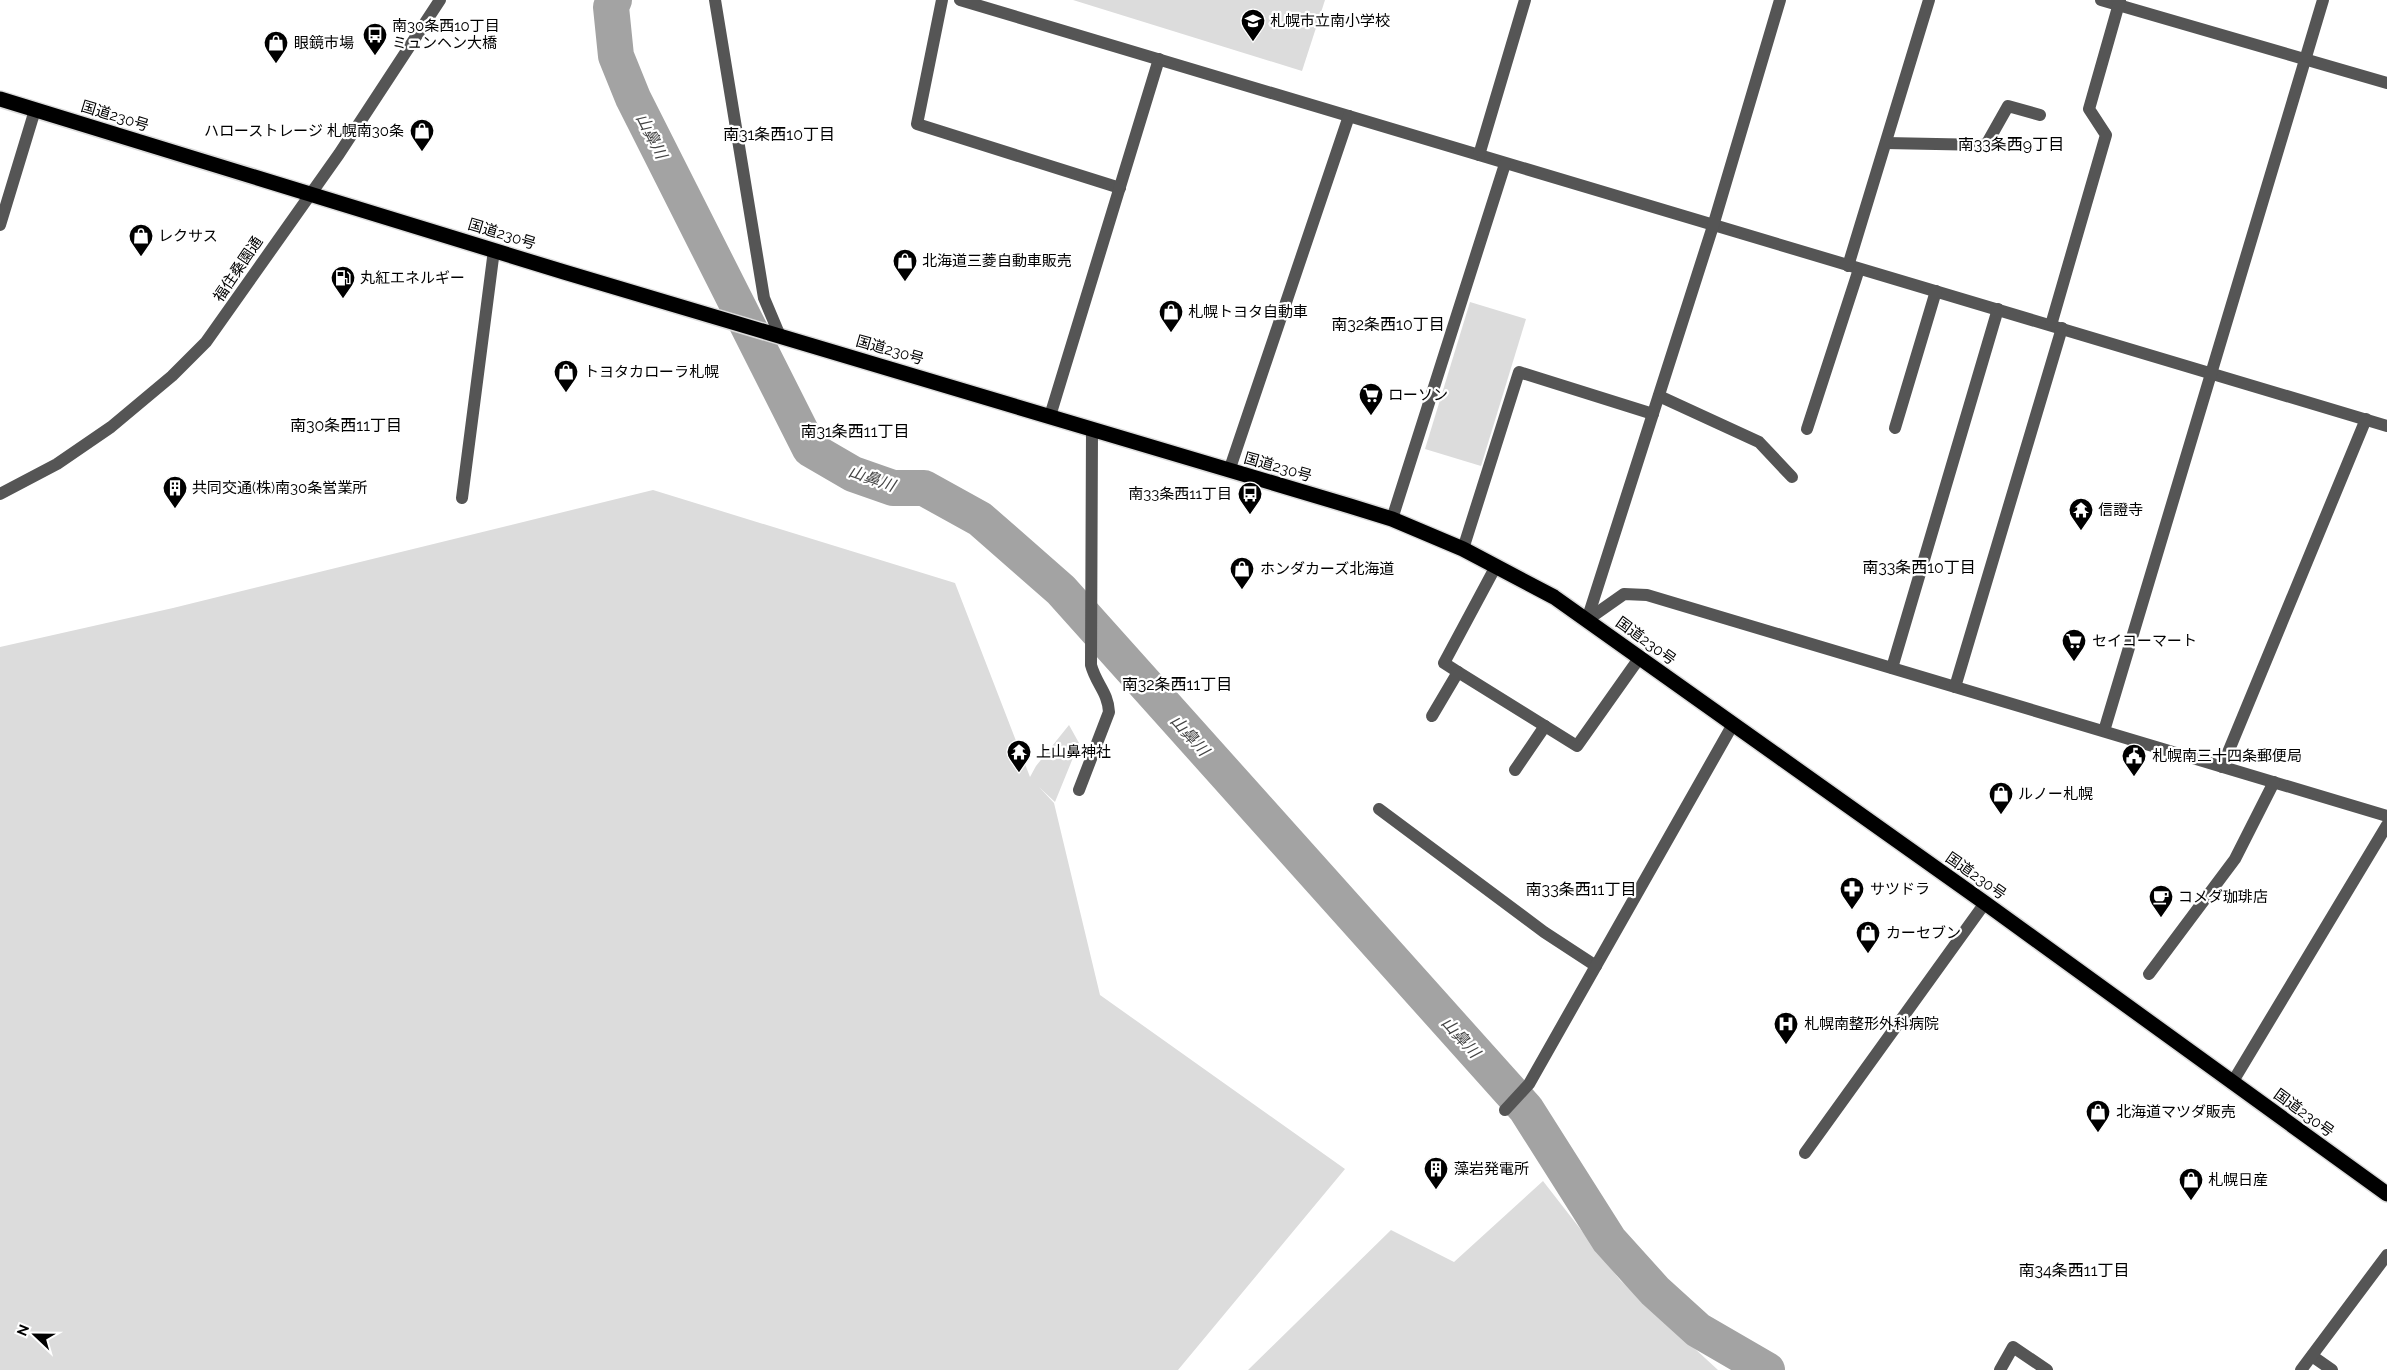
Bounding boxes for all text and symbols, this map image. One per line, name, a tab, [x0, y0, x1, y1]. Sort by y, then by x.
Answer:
school or university icon: 札幌市立南小学校	[1240, 8, 1266, 42]
place label: 札幌市立南小学校	[1270, 12, 1390, 30]
place label: 南30条西10丁目 ミュンヘン大橋	[392, 17, 500, 52]
bus stop icon: 南30条西10丁目 ミュンヘン大橋	[362, 22, 388, 56]
shop icon: 眼鏡市場	[263, 30, 289, 64]
place label: 眼鏡市場	[294, 34, 354, 52]
street label: 国道230号	[79, 97, 151, 135]
water label: 山鼻川	[632, 111, 672, 164]
shop icon: ハローストレージ 札幌南30条	[409, 118, 435, 152]
place label: ハローストレージ 札幌南30条	[204, 122, 404, 140]
district label: 南31条西10丁目	[723, 125, 835, 144]
district label: 南33条西9丁目	[1958, 135, 2064, 154]
street label: 国道230号	[466, 215, 538, 253]
shop icon: レクサス	[128, 223, 154, 257]
place label: レクサス	[158, 227, 218, 245]
street label: 福住桑園通	[210, 233, 266, 305]
shop icon: 北海道三菱自動車販売	[892, 248, 918, 282]
place label: 北海道三菱自動車販売	[922, 252, 1072, 270]
fuel station icon: 丸紅エネルギー	[330, 265, 356, 299]
place label: 丸紅エネルギー	[360, 269, 465, 287]
shop icon: 札幌トヨタ自動車	[1158, 299, 1184, 333]
place label: 札幌トヨタ自動車	[1188, 303, 1308, 321]
district label: 南32条西10丁目	[1331, 315, 1445, 334]
street label: 国道230号	[854, 332, 926, 368]
shop icon: トヨタカローラ札幌	[553, 359, 579, 393]
place label: トヨタカローラ札幌	[584, 363, 719, 381]
supermarket icon: ローソン	[1358, 382, 1384, 416]
place label: ローソン	[1388, 386, 1448, 404]
district label: 南30条西11丁目	[290, 416, 402, 435]
district label: 南31条西11丁目	[800, 422, 910, 441]
street label: 国道230号	[1242, 449, 1314, 485]
water label: 山鼻川	[846, 462, 900, 496]
building icon: 共同交通(株)南30条営業所	[162, 475, 188, 509]
place label: 共同交通(株)南30条営業所	[192, 479, 367, 497]
bus stop icon: 南33条西11丁目	[1237, 481, 1263, 515]
place label: 南33条西11丁目	[1128, 485, 1232, 503]
temple icon: 信證寺	[2068, 497, 2094, 531]
place label: 信證寺	[2098, 501, 2143, 519]
shop icon: ホンダカーズ北海道	[1229, 556, 1255, 590]
district label: 南33条西10丁目	[1862, 558, 1976, 577]
place label: ホンダカーズ北海道	[1260, 560, 1394, 578]
street label: 国道230号	[1612, 613, 1680, 669]
supermarket icon: セイコーマート	[2061, 628, 2087, 662]
place label: セイコーマート	[2092, 632, 2197, 650]
district label: 南32条西11丁目	[1122, 675, 1232, 694]
water label: 山鼻川	[1167, 711, 1214, 761]
temple icon: 上山鼻神社	[1006, 739, 1032, 773]
place label: 上山鼻神社	[1036, 743, 1111, 761]
public building icon: 札幌南三十四条郵便局	[2121, 743, 2147, 777]
place label: 札幌南三十四条郵便局	[2152, 747, 2302, 765]
shop icon: ルノー札幌	[1988, 781, 2014, 815]
place label: ルノー札幌	[2018, 785, 2093, 803]
street label: 国道230号	[1942, 849, 2010, 903]
pharmacy icon: サツドラ	[1839, 876, 1865, 910]
district label: 南33条西11丁目	[1526, 880, 1636, 899]
place label: サツドラ	[1870, 880, 1930, 898]
cafe icon: コメダ珈琲店	[2148, 884, 2174, 918]
place label: コメダ珈琲店	[2178, 888, 2268, 906]
shop icon: カーセブン	[1855, 920, 1881, 954]
place label: カーセブン	[1886, 924, 1961, 942]
hospital icon: 札幌南整形外科病院	[1773, 1011, 1799, 1045]
water label: 山鼻川	[1438, 1013, 1485, 1063]
place label: 札幌南整形外科病院	[1804, 1015, 1939, 1033]
street label: 国道230号	[2270, 1085, 2338, 1141]
shop icon: 北海道マツダ販売	[2085, 1099, 2111, 1133]
place label: 北海道マツダ販売	[2116, 1103, 2236, 1121]
building icon: 藻岩発電所	[1423, 1156, 1449, 1190]
place label: 藻岩発電所	[1454, 1160, 1529, 1178]
shop icon: 札幌日産	[2178, 1167, 2204, 1201]
place label: 札幌日産	[2208, 1171, 2268, 1189]
district label: 南34条西11丁目	[2019, 1261, 2129, 1280]
north arrow	[10, 1310, 60, 1360]
text: N	[14, 1322, 32, 1338]

